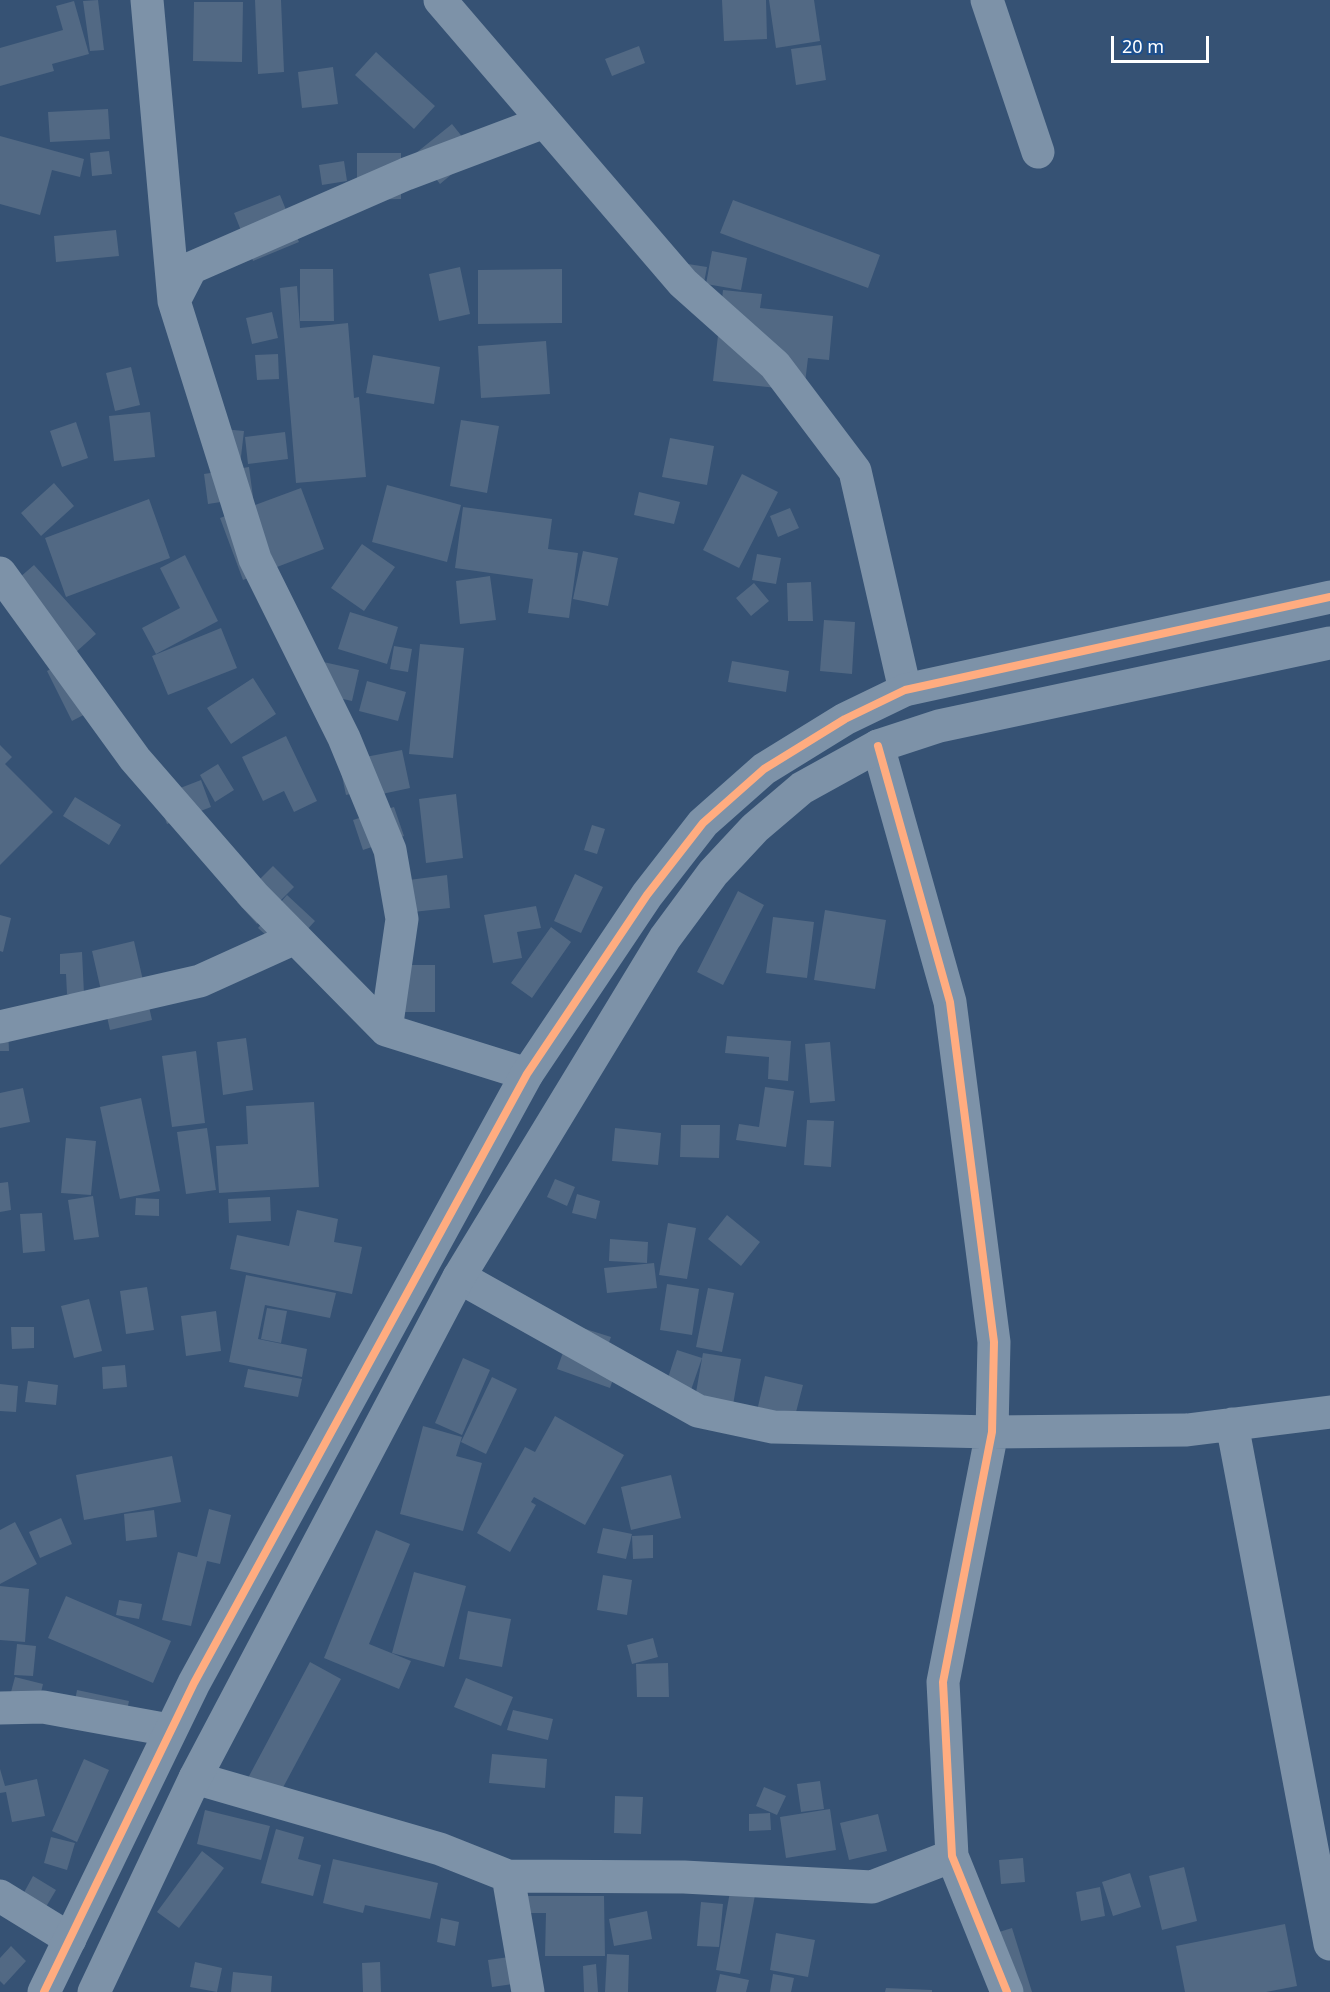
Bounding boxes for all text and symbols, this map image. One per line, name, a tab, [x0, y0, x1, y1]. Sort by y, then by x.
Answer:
scale bar	[1114, 24, 1212, 62]
text: 20 m	[1122, 34, 1164, 58]

